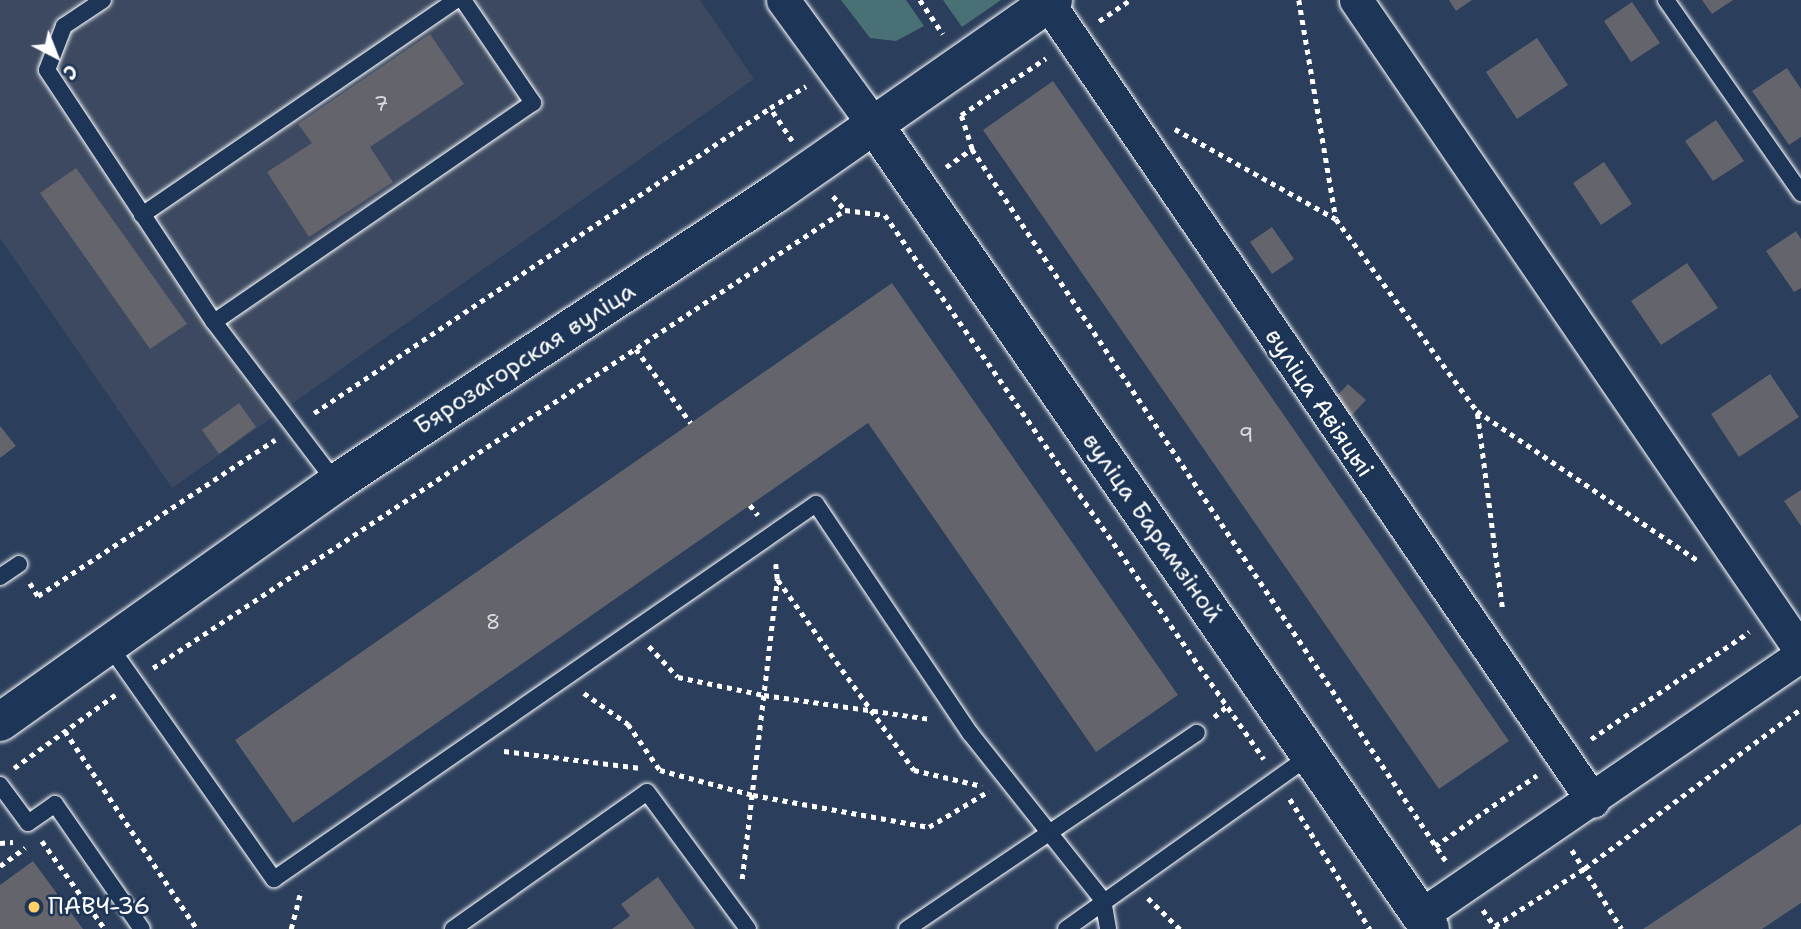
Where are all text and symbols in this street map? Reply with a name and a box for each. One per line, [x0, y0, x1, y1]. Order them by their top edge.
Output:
north arrow [21, 21, 91, 91]
text: С [58, 59, 83, 85]
house number: 7 [374, 91, 388, 117]
street label: Бярозагорская вуліца [409, 277, 641, 441]
street label: вуліца Авіяцыі [1259, 323, 1379, 483]
house number: 9 [1239, 422, 1253, 448]
street label: вуліца Барамзіной [1076, 428, 1228, 628]
house number: 8 [486, 609, 500, 635]
place label: ПАВЧ-36 [48, 893, 150, 921]
marker: ПАВЧ-36 [26, 899, 42, 915]

